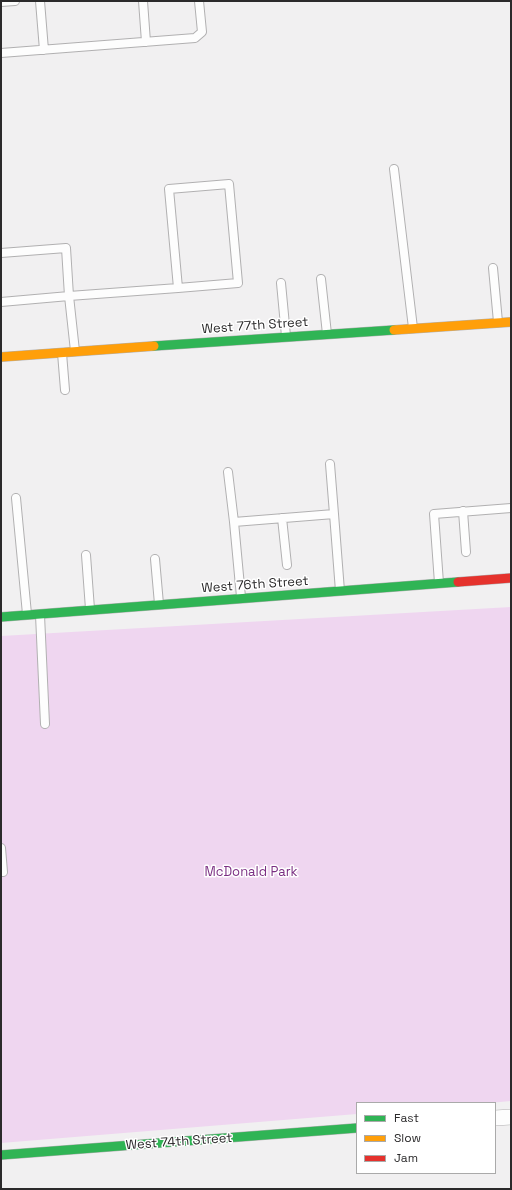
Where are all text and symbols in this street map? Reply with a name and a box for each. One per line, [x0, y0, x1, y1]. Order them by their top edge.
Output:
street label: West 77th Street [201, 315, 309, 337]
street label: West 76th Street [201, 573, 309, 597]
park label: McDonald Park [204, 864, 298, 880]
legend [356, 1102, 496, 1174]
text: Fast [394, 1110, 419, 1126]
street label: West 74th Street [125, 1130, 233, 1154]
text: Slow [394, 1130, 421, 1146]
text: Jam [394, 1150, 418, 1166]

